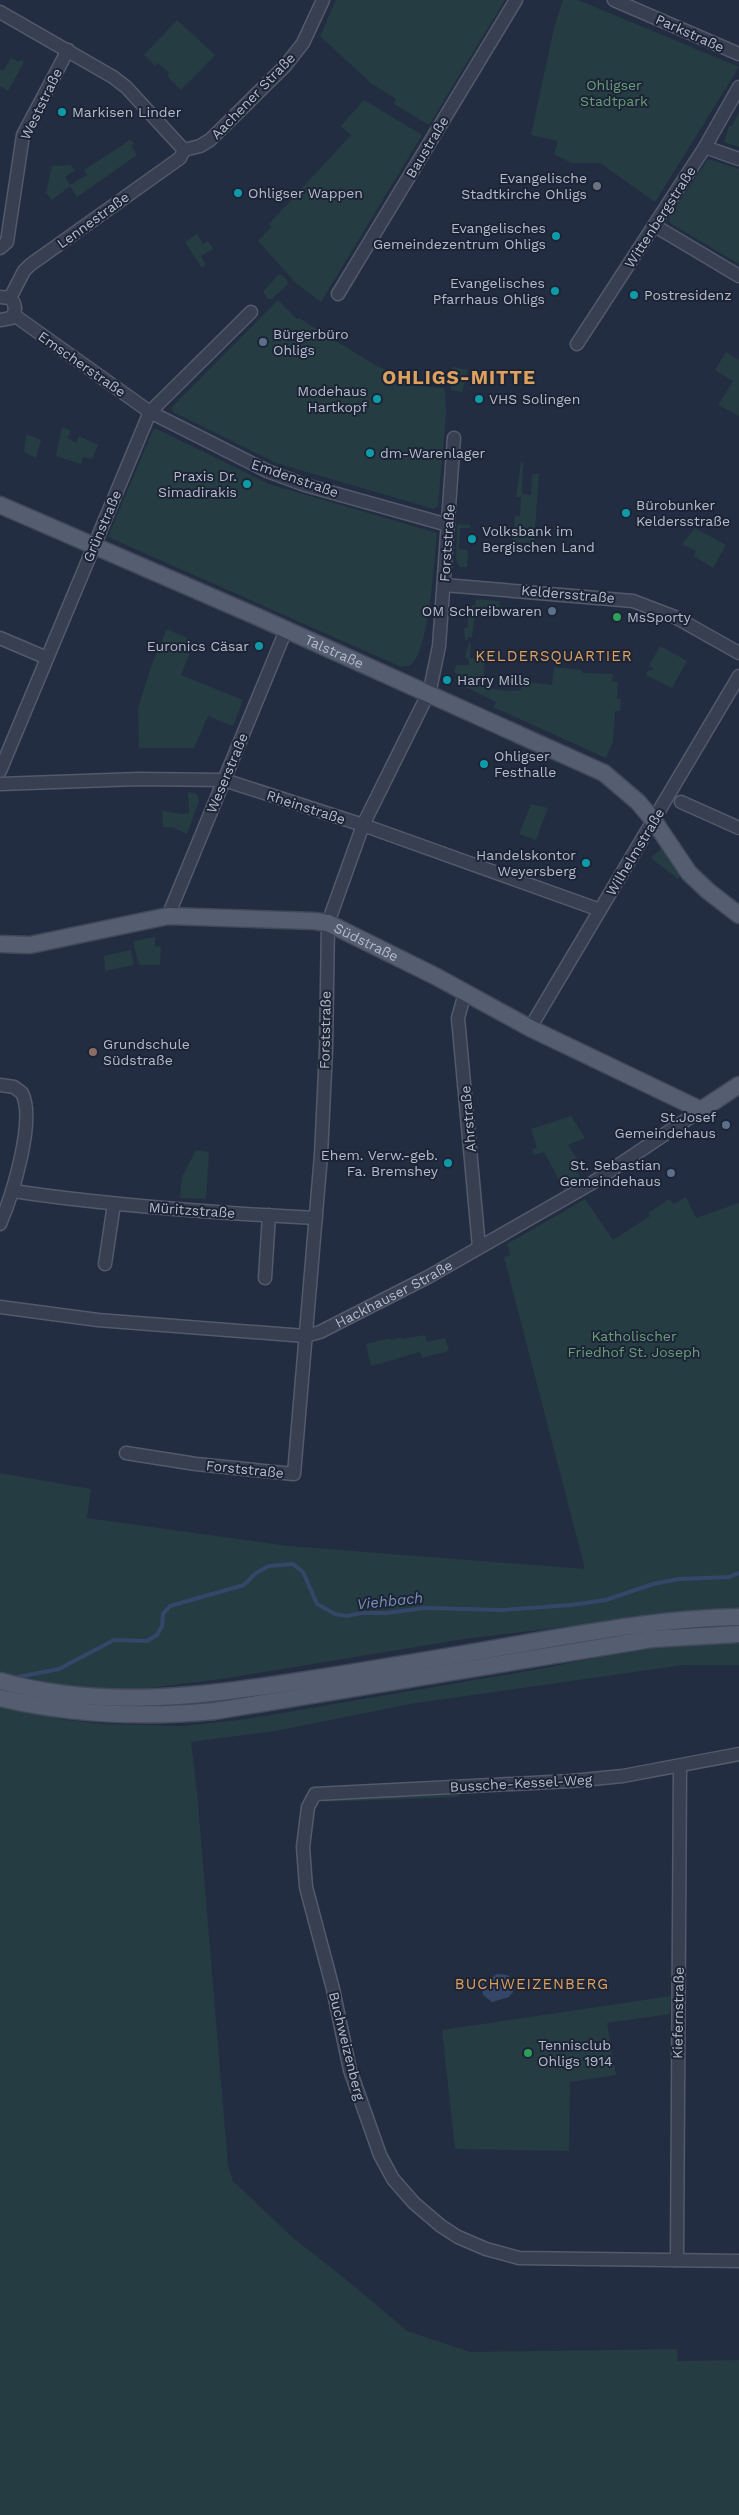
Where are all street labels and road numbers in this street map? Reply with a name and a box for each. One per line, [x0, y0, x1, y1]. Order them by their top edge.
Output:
street label: Parkstraße [653, 11, 727, 55]
street label: Aachener Straße [208, 50, 298, 142]
street label: Weststraße [17, 66, 65, 142]
street label: Baustraße [402, 113, 452, 181]
street label: Wittenbergstraße [621, 163, 699, 271]
street label: Lennestraße [54, 189, 132, 251]
street label: Emscherstraße [35, 328, 129, 400]
street label: Emdenstraße [249, 456, 341, 500]
street label: Grünstraße [80, 488, 124, 564]
street label: Forststraße [436, 503, 458, 583]
street label: Keldersstraße [520, 582, 616, 606]
street label: Talstraße [302, 631, 366, 672]
street label: Weserstraße [203, 731, 251, 815]
street label: Rheinstraße [265, 787, 347, 827]
street label: Wilhelmstraße [603, 805, 667, 899]
street label: Südstraße [331, 919, 401, 965]
street label: Forststraße [316, 991, 334, 1069]
street label: Ahrstraße [457, 1085, 479, 1153]
street label: Müritzstraße [148, 1199, 236, 1221]
street label: Hackhauser Straße [332, 1257, 455, 1331]
street label: Forststraße [205, 1457, 285, 1481]
street label: Bussche-Kessel-Weg [449, 1771, 593, 1795]
street label: Kiefernstraße [669, 1967, 687, 2059]
street label: Buchweizenberg [326, 1990, 368, 2102]

